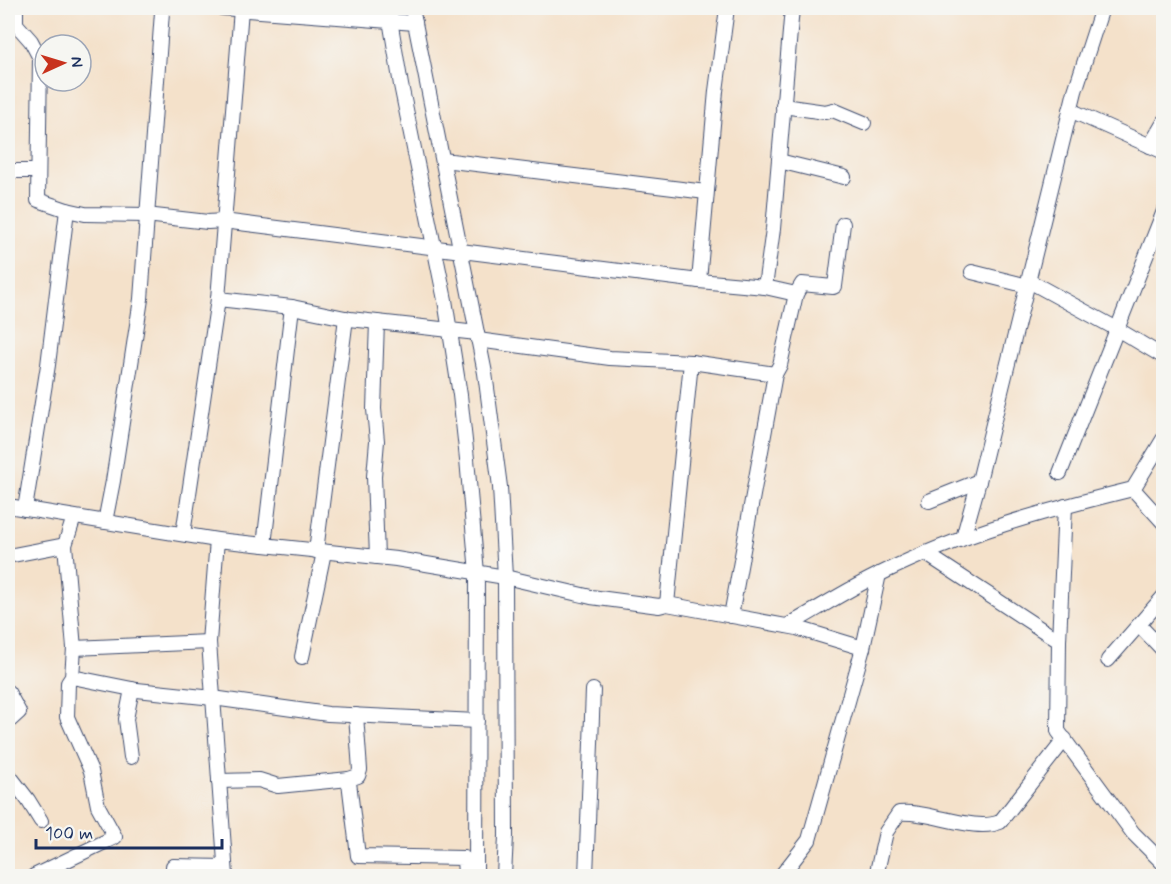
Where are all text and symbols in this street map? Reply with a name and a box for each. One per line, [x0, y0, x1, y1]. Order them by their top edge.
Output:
north arrow [33, 33, 93, 93]
text: N [66, 56, 87, 68]
scale bar [36, 812, 222, 850]
text: 100 m [45, 822, 93, 846]

